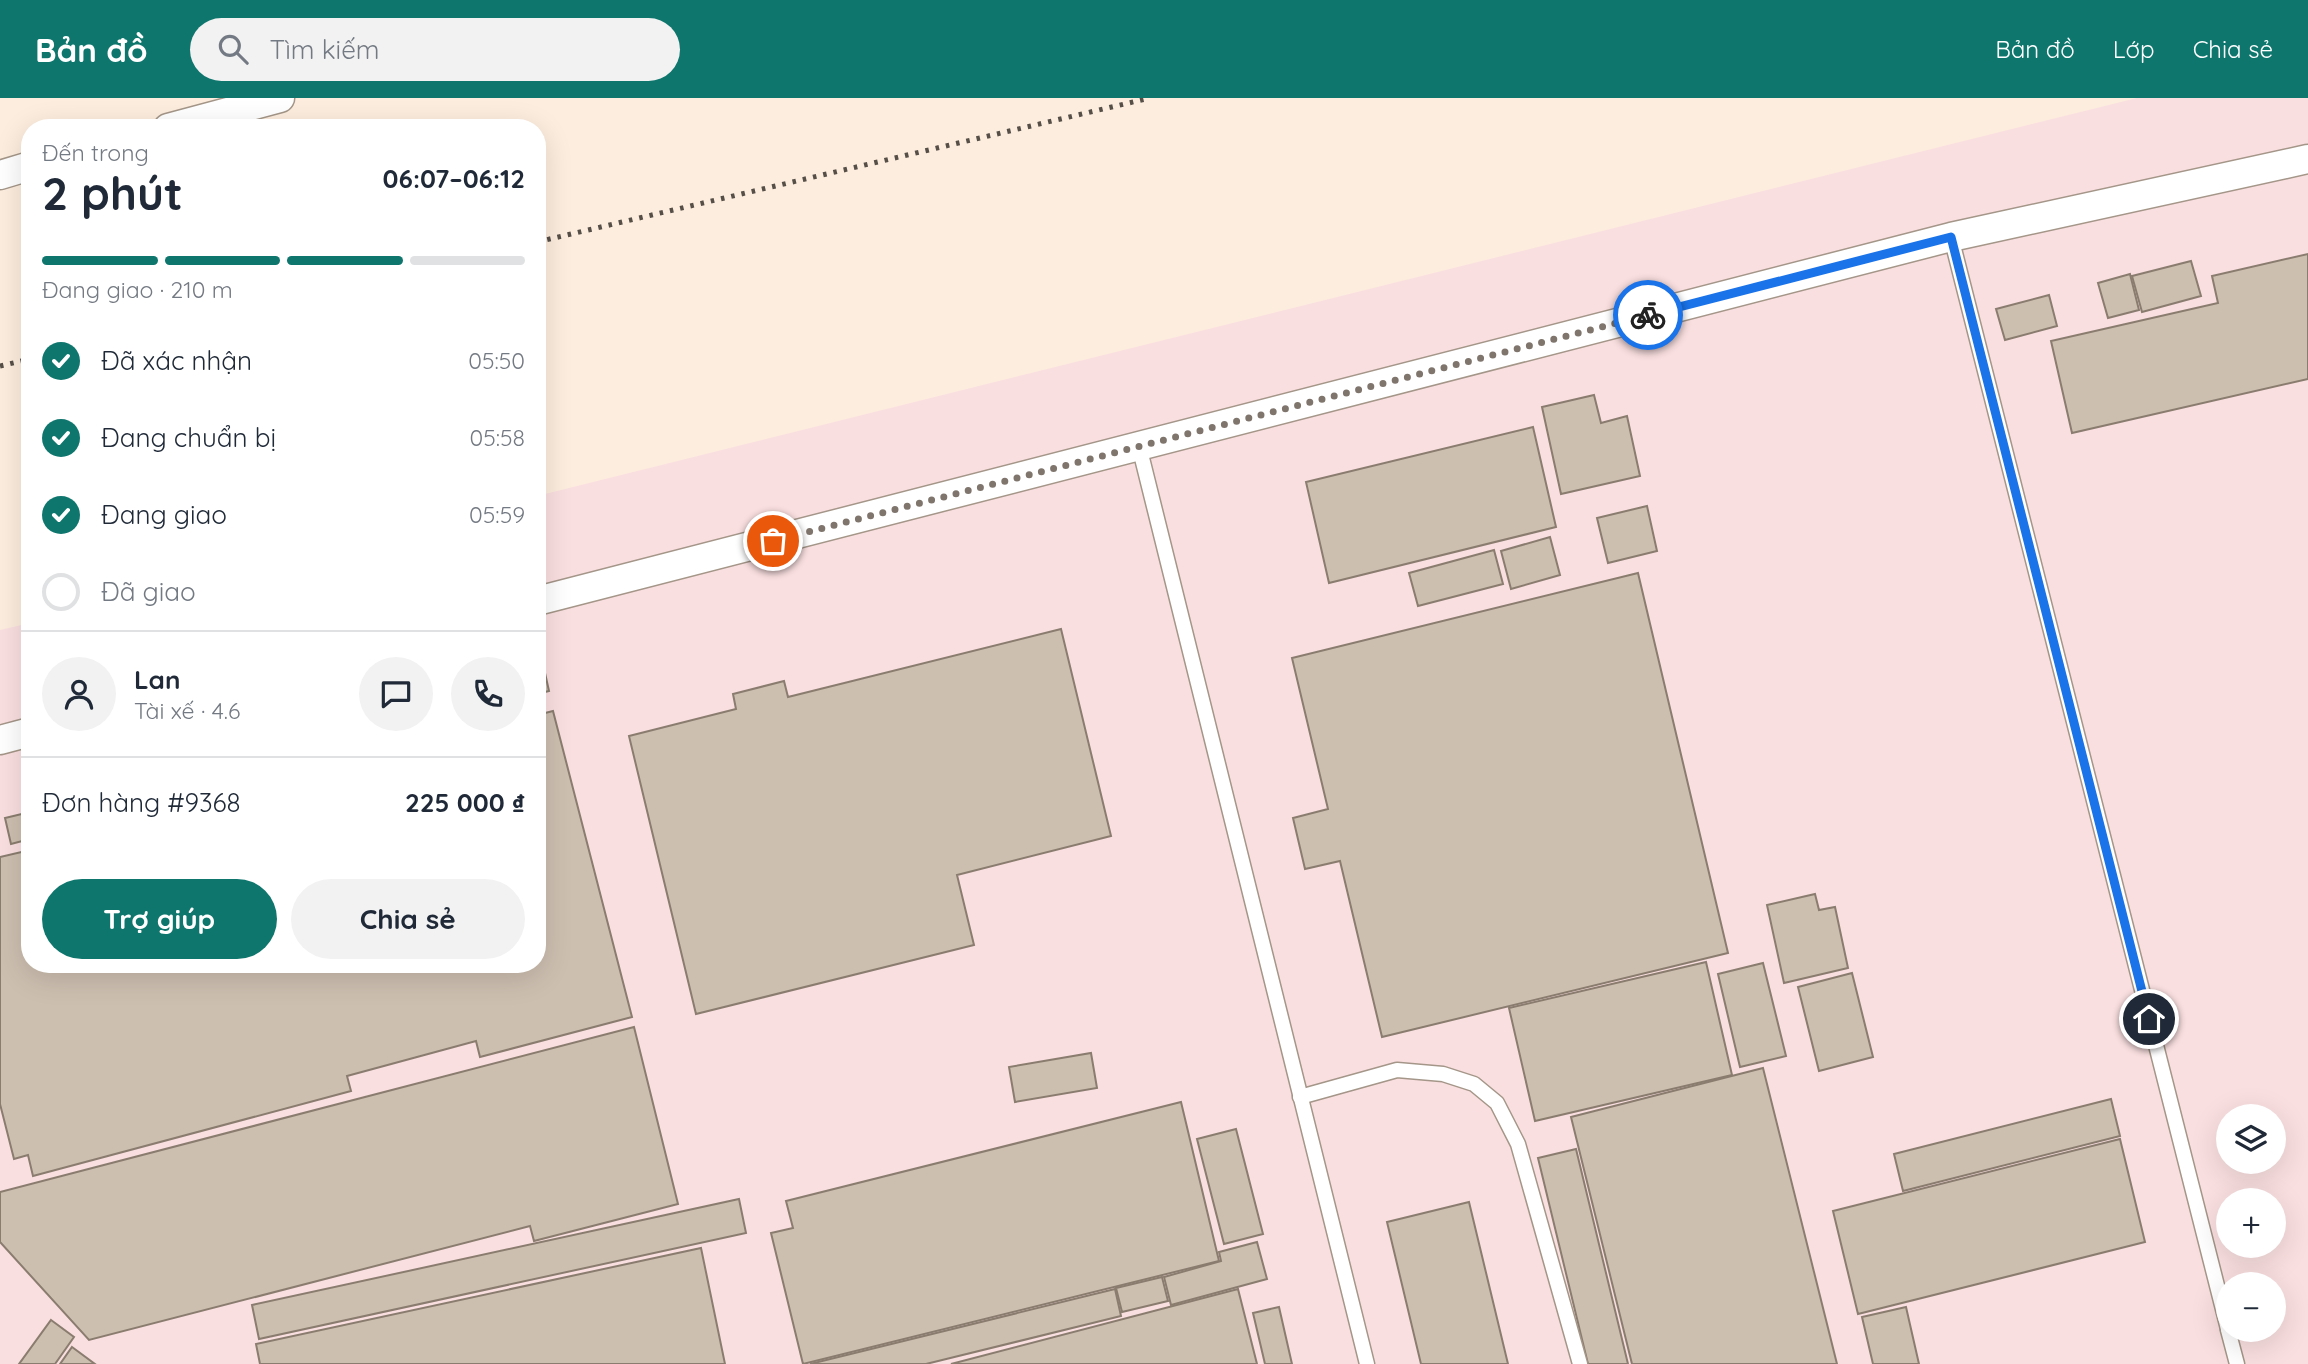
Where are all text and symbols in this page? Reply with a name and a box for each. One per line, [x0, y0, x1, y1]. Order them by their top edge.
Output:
search box [190, 18, 680, 81]
text: Bản đồ [35, 29, 148, 70]
icon: search [214, 30, 252, 68]
text: Tìm kiếm [270, 33, 380, 66]
text: Bản đồ [1995, 34, 2075, 64]
text: Lớp [2113, 34, 2155, 64]
text: Chia sẻ [2193, 34, 2273, 64]
text: Đến trong [42, 138, 149, 167]
text: 06:07–06:12 [383, 162, 525, 195]
text: 2 phút [42, 164, 183, 222]
text: Đang giao · 210 m [42, 275, 233, 304]
courier [1613, 280, 1683, 350]
icon: bike [1629, 296, 1667, 334]
icon: check [42, 342, 80, 380]
text: Đã xác nhận [101, 344, 252, 377]
text: 05:50 [468, 346, 525, 375]
icon: check [42, 419, 80, 457]
text: Đang chuẩn bị [101, 421, 276, 454]
text: 05:58 [470, 423, 525, 452]
icon: check [42, 496, 80, 534]
text: Đang giao [101, 498, 227, 531]
text: 05:59 [469, 500, 525, 529]
pin [743, 511, 803, 571]
icon: bag [754, 522, 792, 560]
text: Đã giao [101, 575, 196, 608]
button: person [42, 657, 116, 731]
button: chat [359, 657, 433, 731]
button: phone [451, 657, 525, 731]
text: Lan [134, 663, 180, 696]
text: Tài xế · 4.6 [134, 696, 240, 725]
text: Đơn hàng #9368 [42, 786, 241, 819]
text: 225 000 ₫ [405, 786, 525, 819]
button: Trợ giúp [42, 879, 277, 959]
button: Chia sẻ [291, 879, 525, 959]
pin [2119, 989, 2179, 1049]
icon: home [2130, 1000, 2168, 1038]
map controls [2216, 1104, 2286, 1342]
button: layers [2216, 1104, 2286, 1174]
button: + [2216, 1188, 2286, 1258]
button: − [2216, 1272, 2286, 1342]

